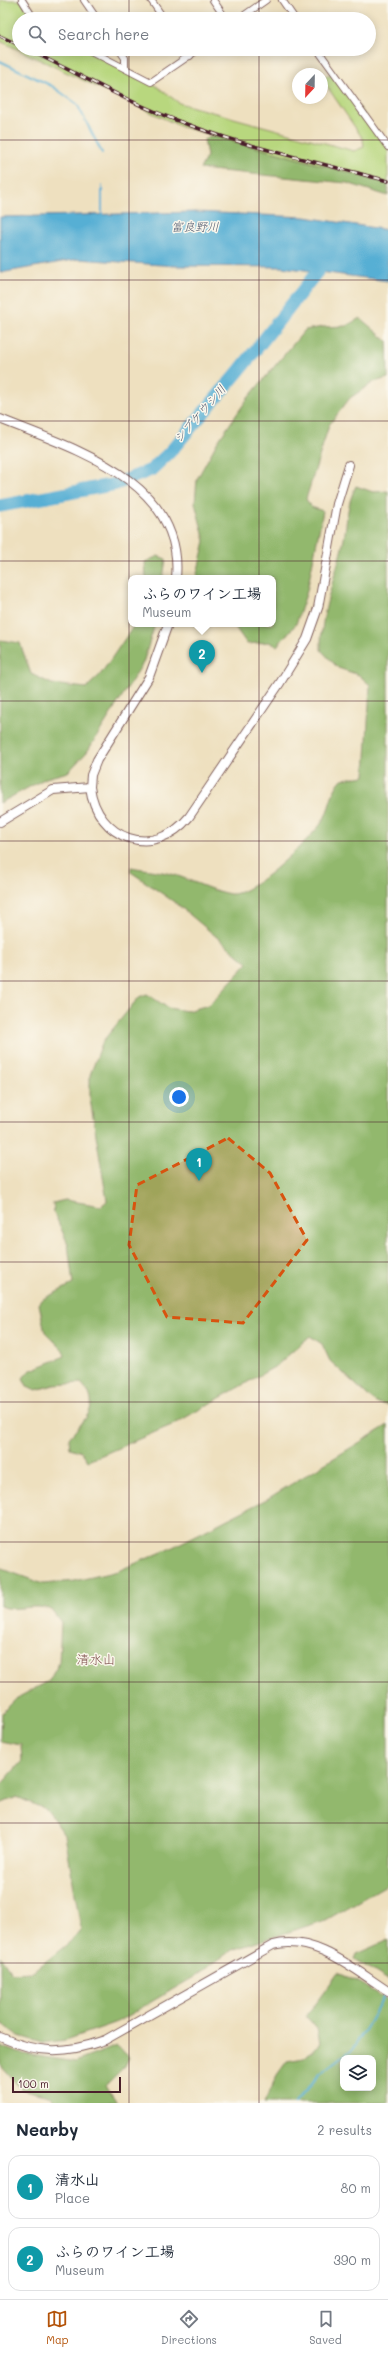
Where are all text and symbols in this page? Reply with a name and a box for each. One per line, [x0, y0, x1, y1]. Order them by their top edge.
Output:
search box [12, 12, 376, 56]
icon: search [26, 23, 48, 45]
text: Search here [58, 24, 149, 44]
north arrow [292, 68, 328, 104]
water label: 富良野川 [171, 218, 219, 234]
water label: シブケウシ川 [170, 381, 229, 446]
popup [128, 575, 276, 627]
text: ふらのワイン工場 [142, 583, 262, 603]
text: Museum [142, 603, 191, 620]
pin: 2 [189, 640, 215, 673]
your location [169, 1087, 189, 1107]
pin: 1 [186, 1148, 212, 1181]
district label: 清水山 [76, 1650, 116, 1667]
map controls [340, 2055, 376, 2091]
button: layers [340, 2055, 376, 2091]
scale bar [12, 2075, 121, 2094]
text: 100 m [18, 2076, 49, 2091]
text: Nearby [16, 2118, 78, 2140]
text: 2 results [317, 2121, 372, 2138]
text: 清水山 [55, 2169, 100, 2189]
text: 1 [27, 2179, 33, 2196]
text: 80 m [341, 2179, 371, 2196]
text: Place [55, 2189, 90, 2206]
text: ふらのワイン工場 [55, 2241, 175, 2261]
text: 2 [26, 2251, 34, 2268]
text: 390 m [333, 2251, 371, 2268]
text: Museum [55, 2261, 104, 2278]
tab: Map [46, 2308, 69, 2347]
tab: Directions [161, 2308, 217, 2347]
tab: Saved [309, 2308, 342, 2347]

